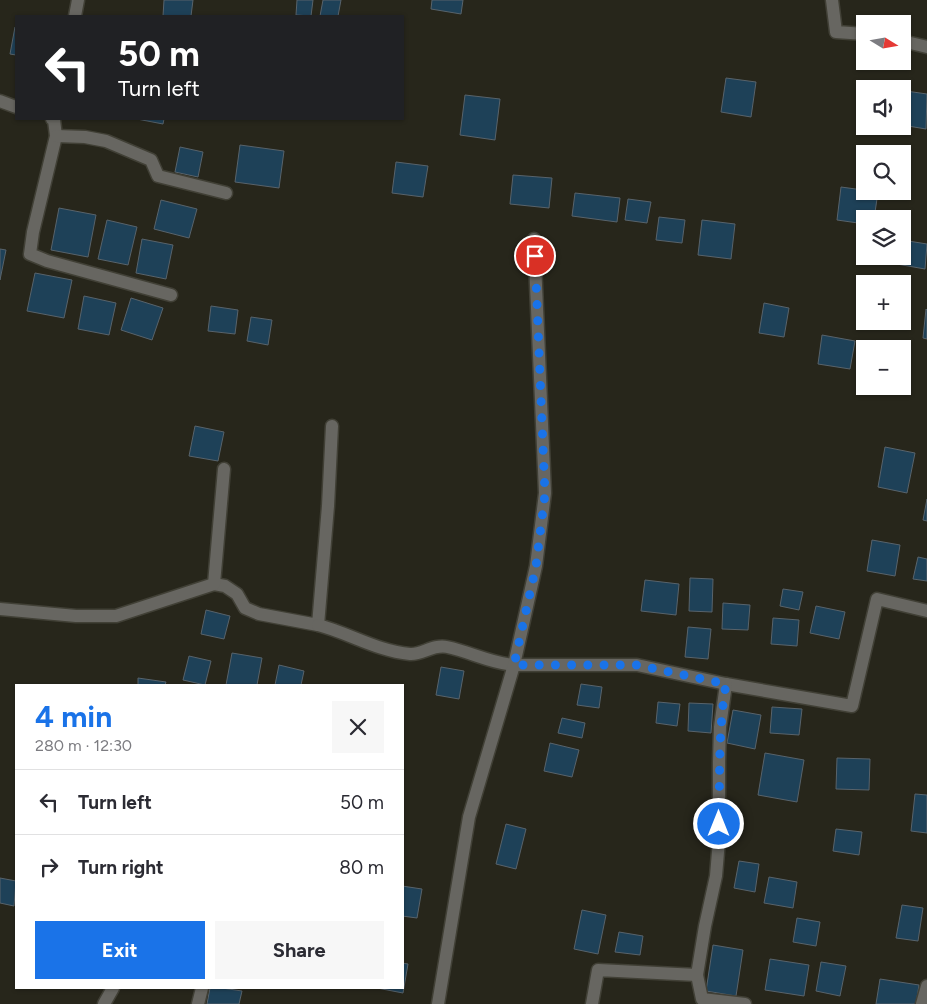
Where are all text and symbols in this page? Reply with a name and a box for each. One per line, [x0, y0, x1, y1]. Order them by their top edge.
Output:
north arrow [856, 15, 911, 70]
map controls [856, 15, 911, 395]
text: 50 m [118, 33, 200, 75]
icon: left [35, 35, 100, 100]
text: Turn left [118, 75, 200, 102]
button: sound [856, 80, 911, 135]
button: search [856, 145, 911, 200]
button: layers [856, 210, 911, 265]
pin [514, 235, 556, 277]
icon: arrive [521, 242, 549, 270]
button: + [856, 275, 911, 330]
button: − [856, 340, 911, 395]
text: 4 min [35, 698, 112, 735]
button: close [332, 701, 384, 753]
text: 280 m · 12:30 [35, 736, 132, 755]
icon: left [35, 788, 63, 816]
text: Turn left [78, 791, 152, 814]
text: 50 m [340, 791, 384, 814]
position arrow [692, 797, 744, 849]
icon: right [35, 853, 63, 881]
text: Turn right [78, 856, 164, 879]
text: 80 m [339, 856, 384, 879]
button: Exit [35, 921, 205, 979]
button: Share [215, 921, 384, 979]

